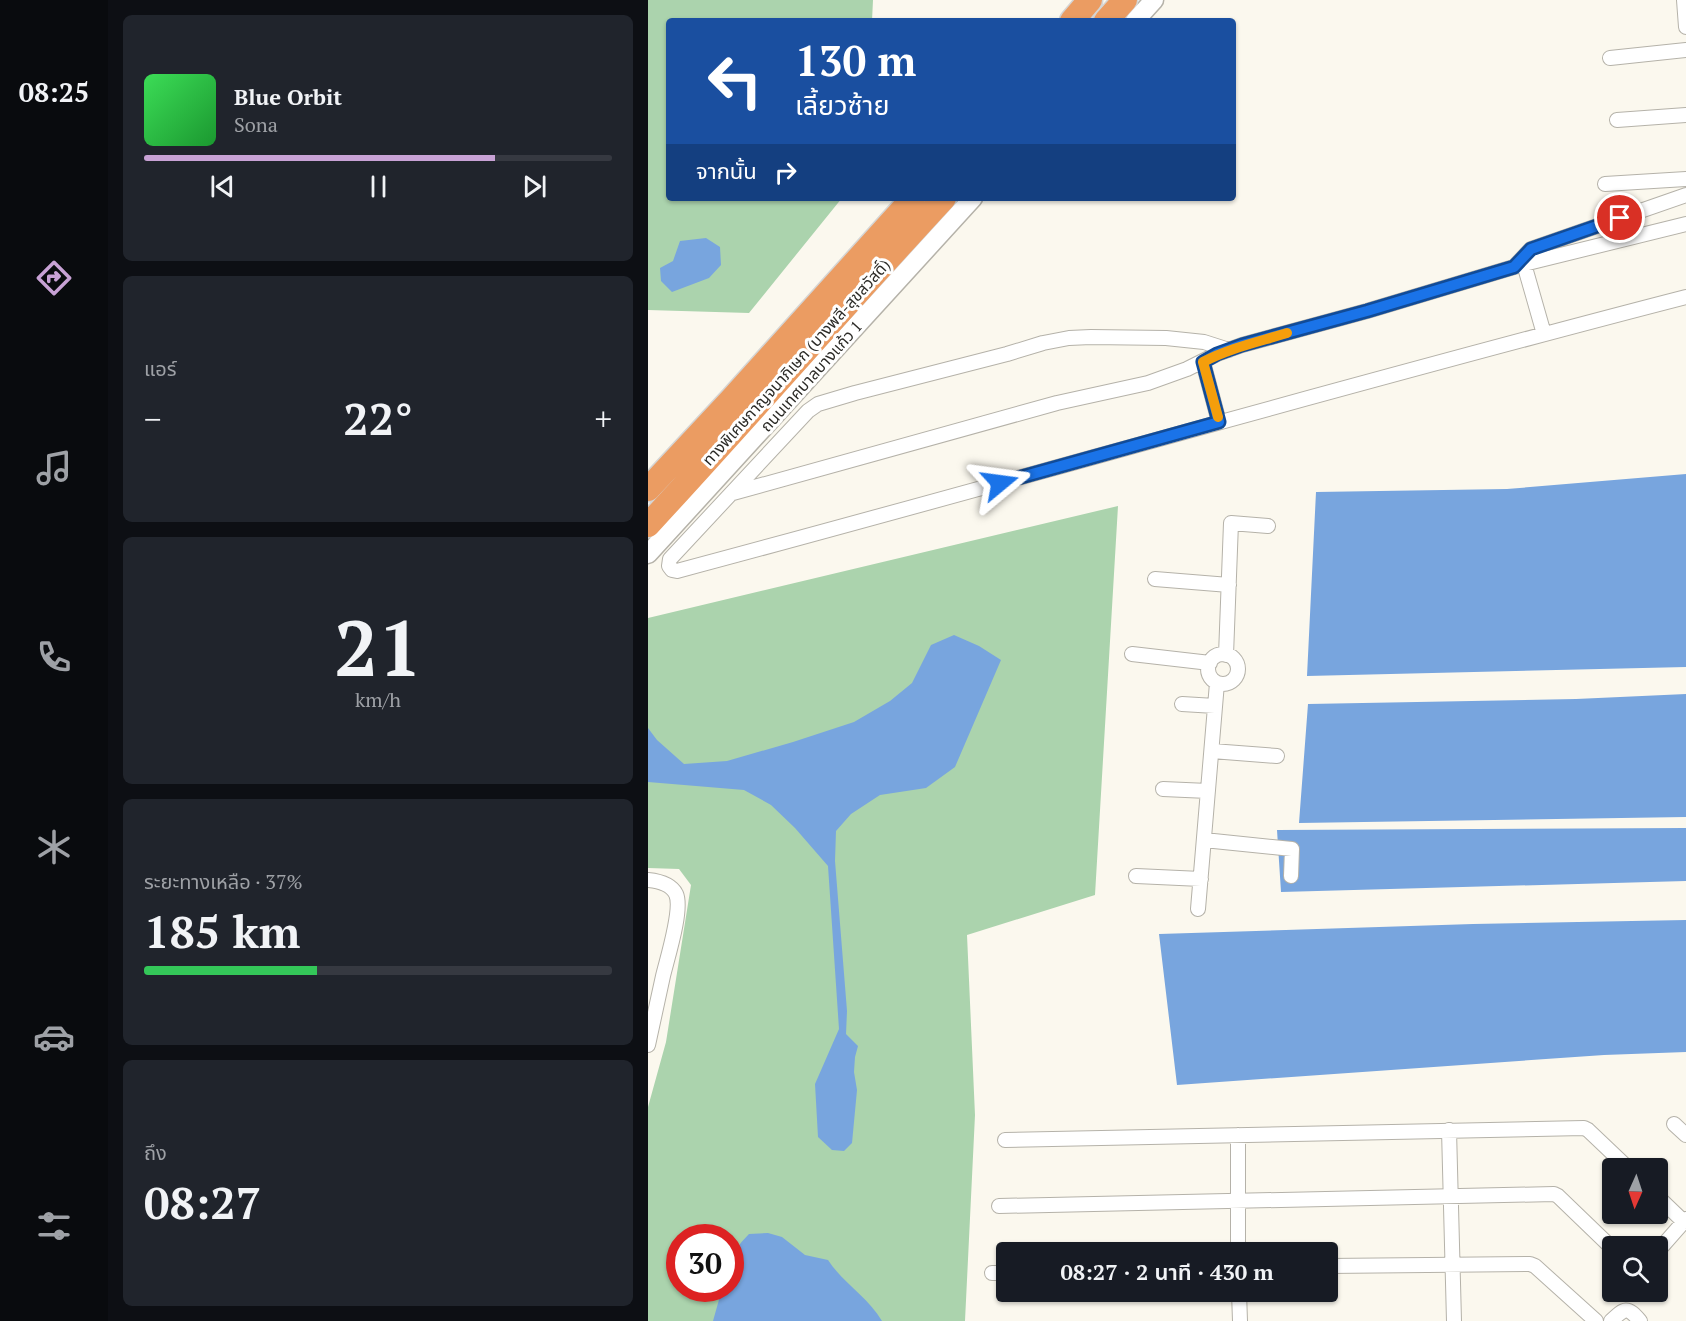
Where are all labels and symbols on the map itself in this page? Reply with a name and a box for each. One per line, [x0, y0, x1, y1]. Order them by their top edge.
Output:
pin [1594, 192, 1645, 243]
street label: ทางพิเศษกาญจนาภิเษก (บางพลี-สุขสวัสดิ์) [697, 254, 895, 470]
street label: ถนนเทศบาลบางแก้ว 1 [755, 316, 867, 436]
position arrow [968, 451, 1032, 515]
north arrow [1602, 1158, 1668, 1224]
speed limit sign: 30 [666, 1224, 744, 1302]

